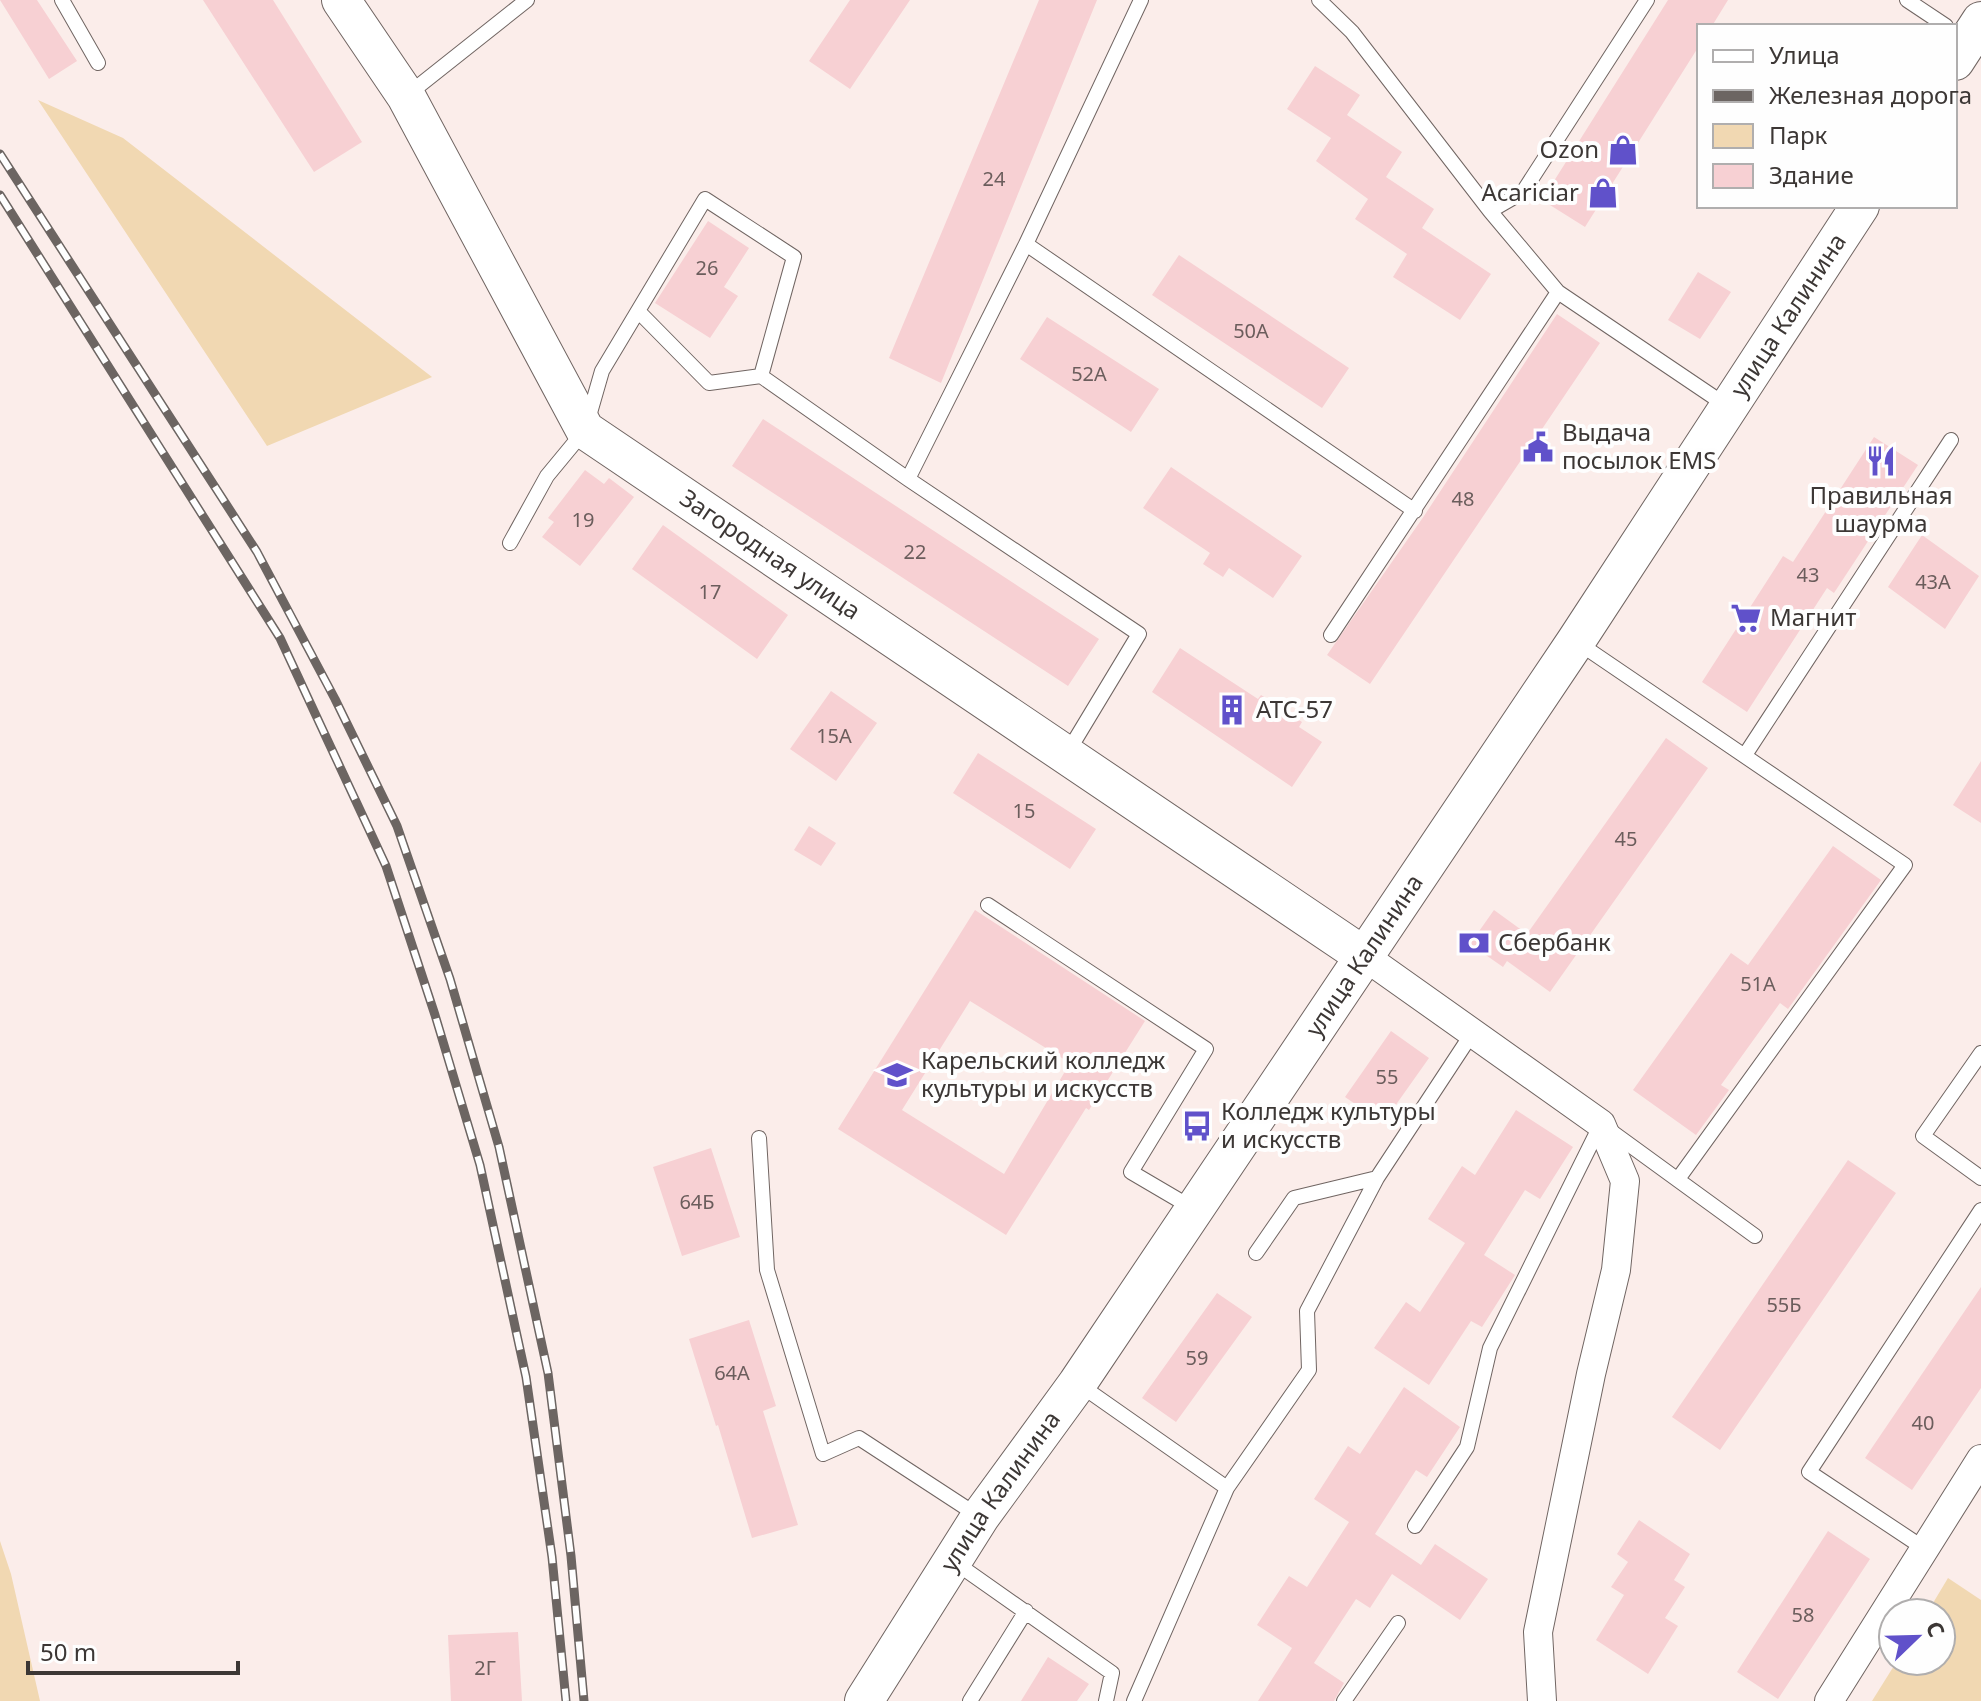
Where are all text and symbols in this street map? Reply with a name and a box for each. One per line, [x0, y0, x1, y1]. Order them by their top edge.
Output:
legend [1697, 24, 1957, 208]
text: Улица [1769, 38, 1840, 71]
text: Железная дорога [1769, 78, 1972, 111]
text: Парк [1769, 118, 1828, 151]
place label: Ozon [1540, 132, 1599, 165]
shop icon: Ozon [1606, 133, 1640, 167]
text: Здание [1769, 158, 1854, 191]
house number: 24 [983, 165, 1006, 192]
place label: Acariciar [1481, 175, 1579, 208]
shop icon: Acariciar [1586, 176, 1620, 210]
street label: улица Калинина [1722, 226, 1853, 403]
house number: 26 [696, 254, 718, 281]
house number: 50А [1233, 317, 1269, 344]
house number: 52А [1071, 360, 1107, 387]
place label: Выдача посылок EMS [1562, 415, 1716, 476]
public building icon: Выдача посылок EMS [1521, 430, 1555, 464]
restaurant icon: Правильная шаурма [1864, 444, 1898, 478]
place label: Правильная шаурма [1809, 478, 1953, 539]
street label: Загородная улица [674, 481, 868, 626]
house number: 48 [1452, 485, 1474, 512]
house number: 19 [572, 506, 594, 533]
house number: 22 [904, 538, 926, 565]
house number: 43 [1797, 561, 1819, 588]
house number: 43А [1915, 568, 1951, 595]
house number: 17 [699, 578, 721, 605]
place label: Магнит [1770, 600, 1856, 633]
supermarket icon: Магнит [1729, 601, 1763, 635]
place label: АТС-57 [1256, 692, 1333, 725]
building icon: АТС-57 [1215, 693, 1249, 727]
house number: 15А [816, 722, 852, 749]
house number: 15 [1013, 797, 1035, 824]
house number: 45 [1615, 825, 1637, 852]
street label: улица Калинина [1297, 867, 1430, 1043]
place label: Сбербанк [1498, 925, 1611, 958]
bank icon: Сбербанк [1457, 926, 1491, 960]
house number: 51А [1740, 970, 1776, 997]
place label: Карельский колледж культуры и искусств [921, 1043, 1166, 1104]
school or university icon: Карельский колледж культуры и искусств [880, 1058, 914, 1092]
house number: 55 [1376, 1063, 1398, 1090]
place label: Колледж культуры и искусств [1221, 1094, 1436, 1155]
bus stop icon: Колледж культуры и искусств [1180, 1109, 1214, 1143]
house number: 64Б [679, 1188, 715, 1215]
house number: 55Б [1766, 1291, 1802, 1318]
house number: 59 [1186, 1344, 1208, 1371]
house number: 64А [714, 1359, 750, 1386]
street label: улица Калинина [932, 1404, 1067, 1578]
house number: 40 [1912, 1409, 1934, 1436]
north arrow [1877, 1597, 1957, 1677]
house number: 58 [1792, 1601, 1814, 1628]
text: С [1920, 1616, 1953, 1641]
scale bar [28, 1625, 238, 1675]
text: 50 m [40, 1635, 96, 1668]
house number: 2Г [474, 1654, 496, 1681]

